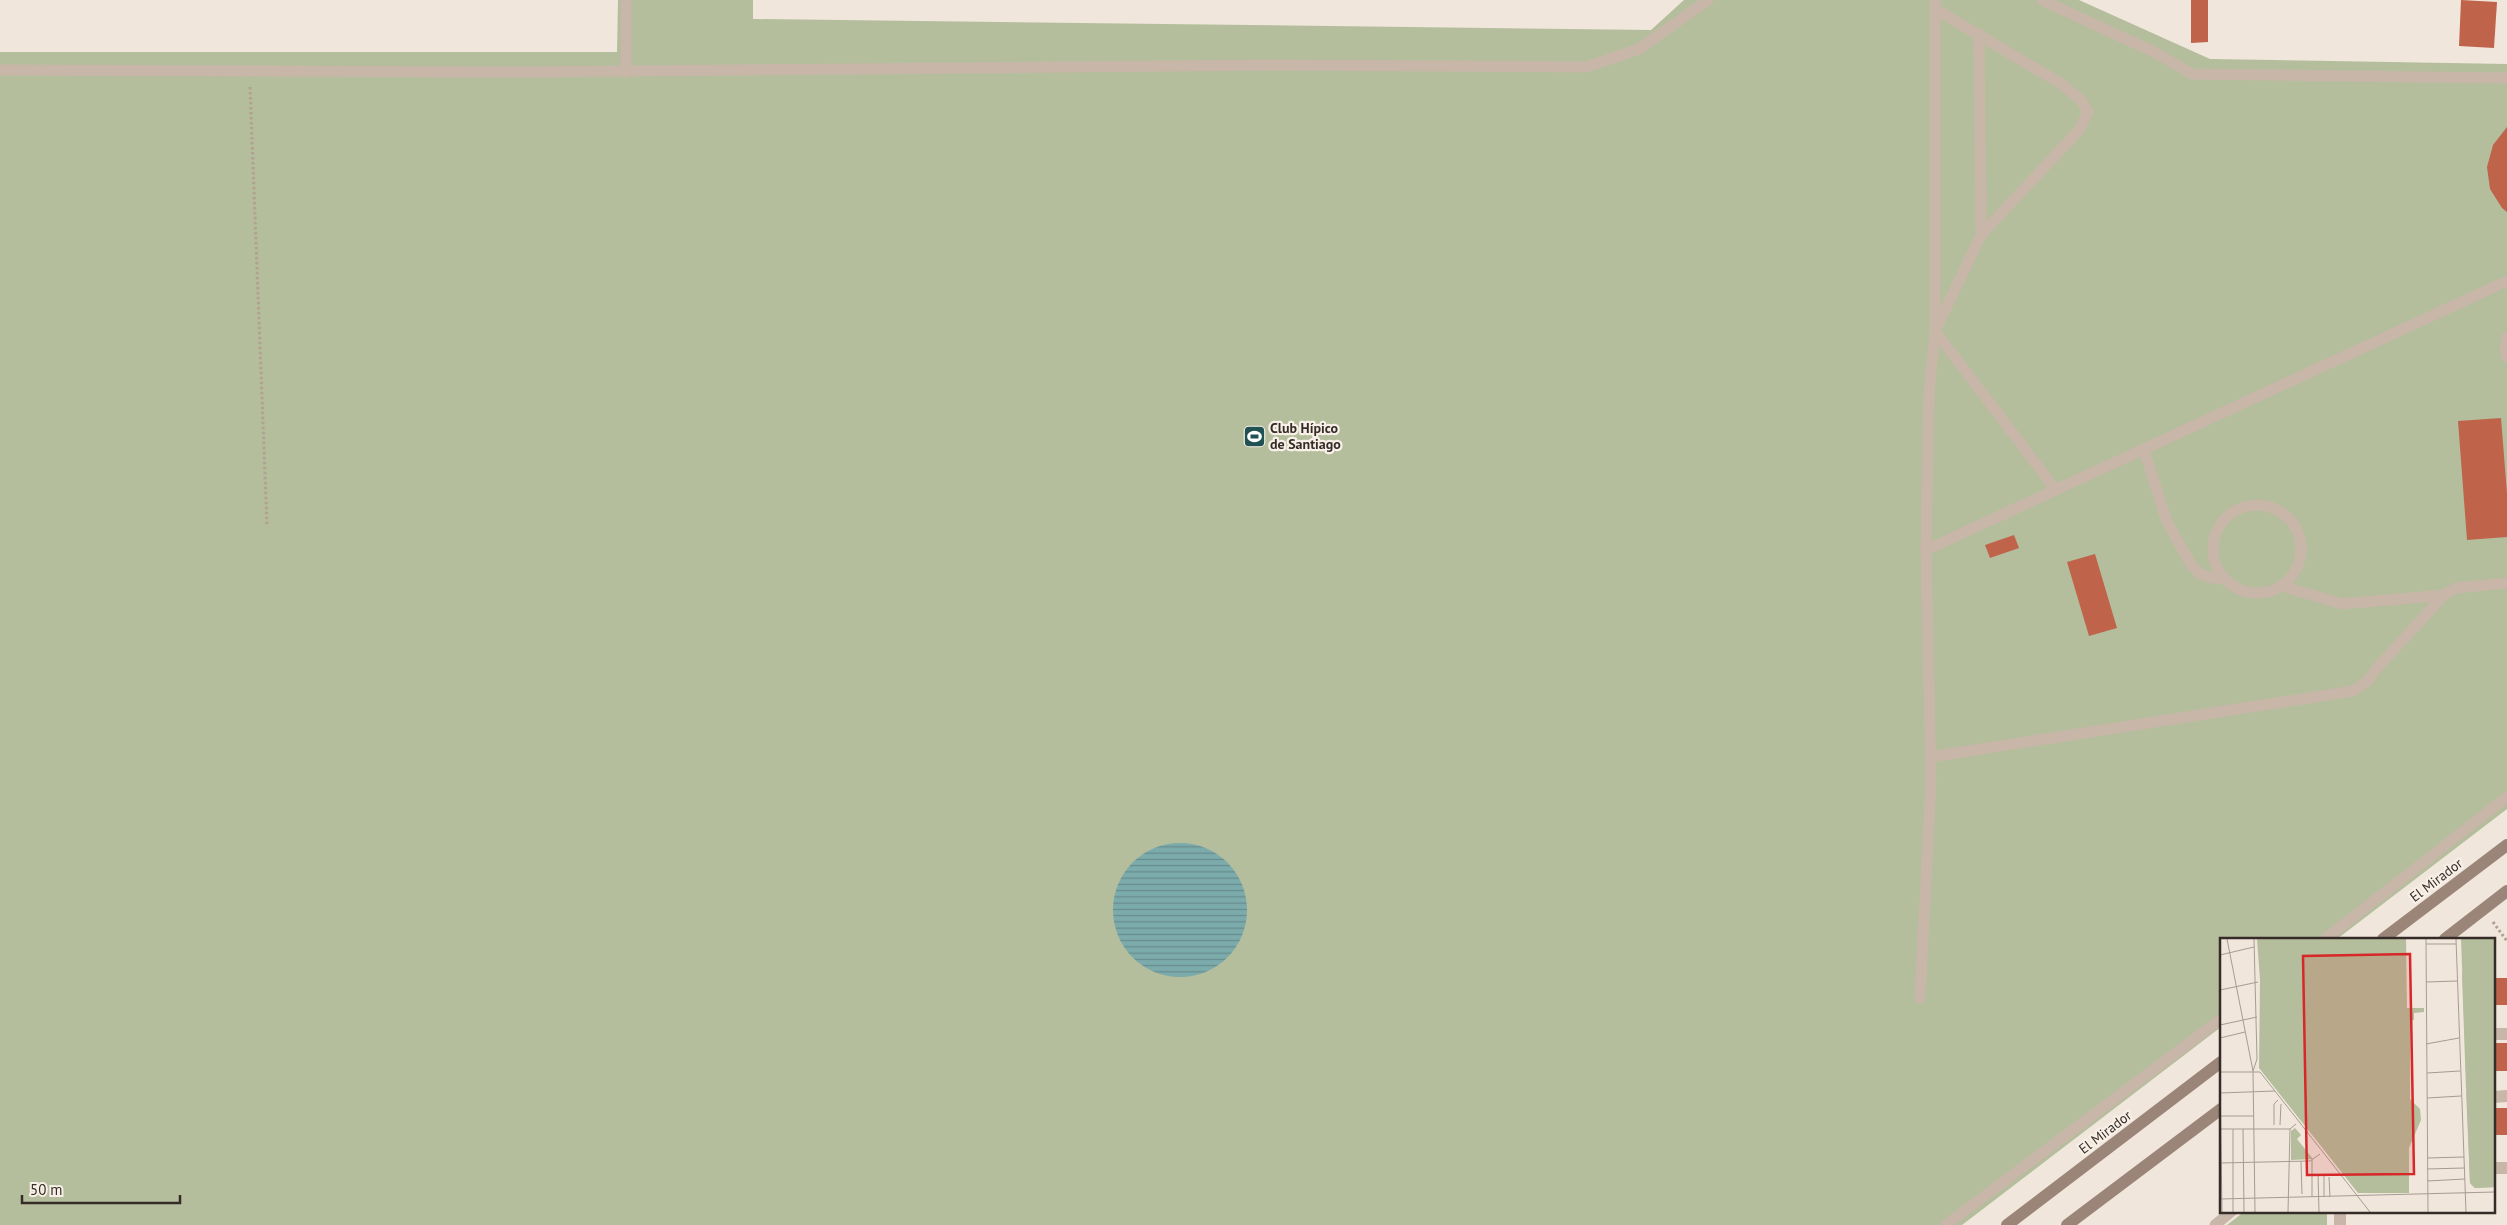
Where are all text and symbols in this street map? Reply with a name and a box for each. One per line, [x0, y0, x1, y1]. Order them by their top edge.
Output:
place label: Club Hípico de Santiago [1270, 419, 1341, 453]
sports icon: Club Hípico de Santiago [1242, 424, 1266, 448]
street label: El Mirador [2406, 854, 2466, 906]
inset map [2220, 938, 2494, 1212]
street label: El Mirador [2075, 1106, 2135, 1158]
scale bar [22, 1172, 180, 1204]
text: 50 m [30, 1180, 63, 1199]

